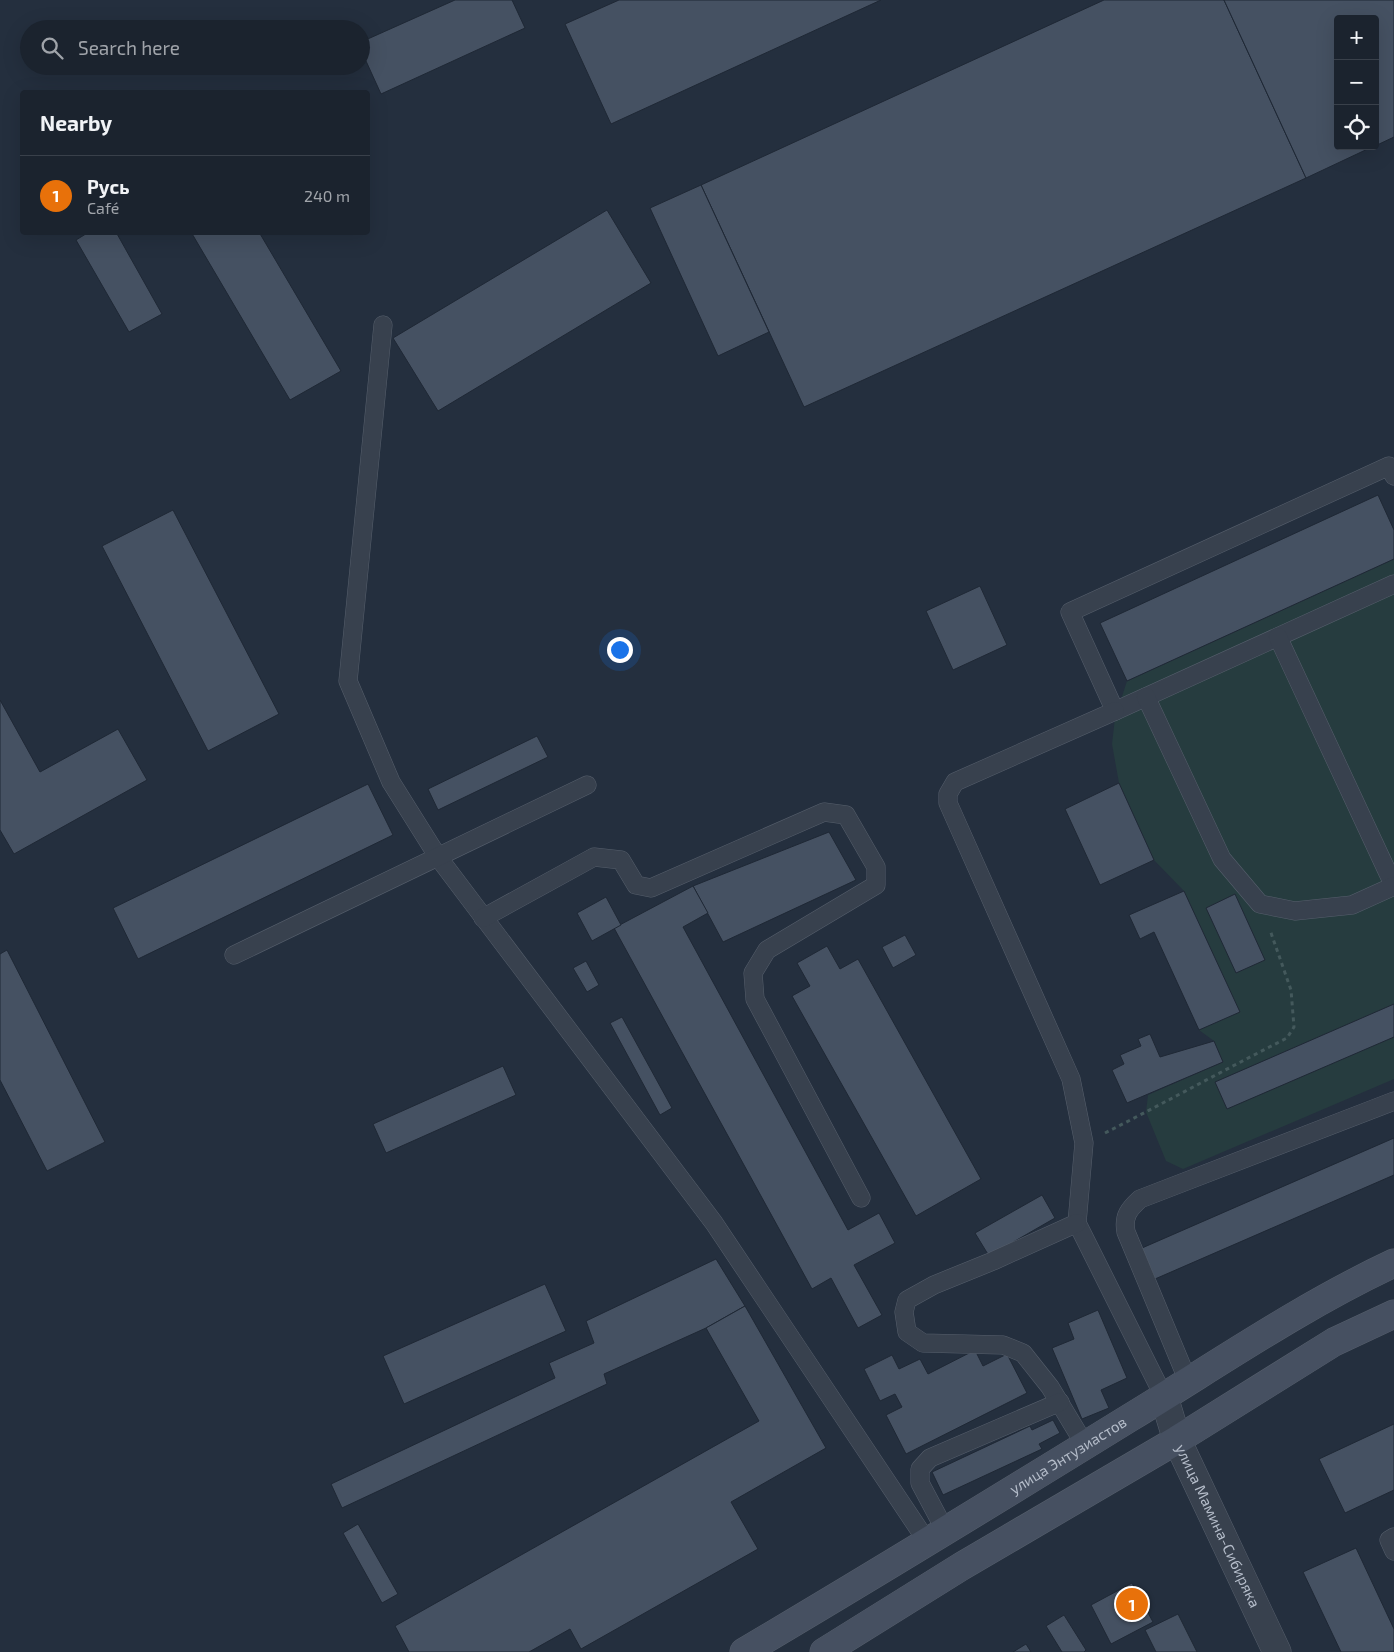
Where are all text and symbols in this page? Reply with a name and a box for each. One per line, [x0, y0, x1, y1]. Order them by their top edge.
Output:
map controls [1334, 15, 1379, 150]
button: + [1334, 15, 1379, 60]
search box [20, 20, 370, 75]
icon: search [38, 34, 66, 62]
text: Search here [78, 36, 180, 59]
button: − [1334, 60, 1379, 105]
button: locate [1334, 105, 1379, 150]
text: Nearby [40, 110, 112, 135]
text: Русь [87, 175, 129, 198]
text: 1 [53, 186, 59, 205]
text: 240 m [304, 186, 350, 205]
text: Café [87, 198, 119, 217]
your location [607, 637, 633, 663]
street label: улица Энтузиастов [1006, 1412, 1130, 1498]
street label: улица Мамина-Сибиряка [1171, 1441, 1265, 1610]
pin: 1 [1116, 1585, 1148, 1623]

